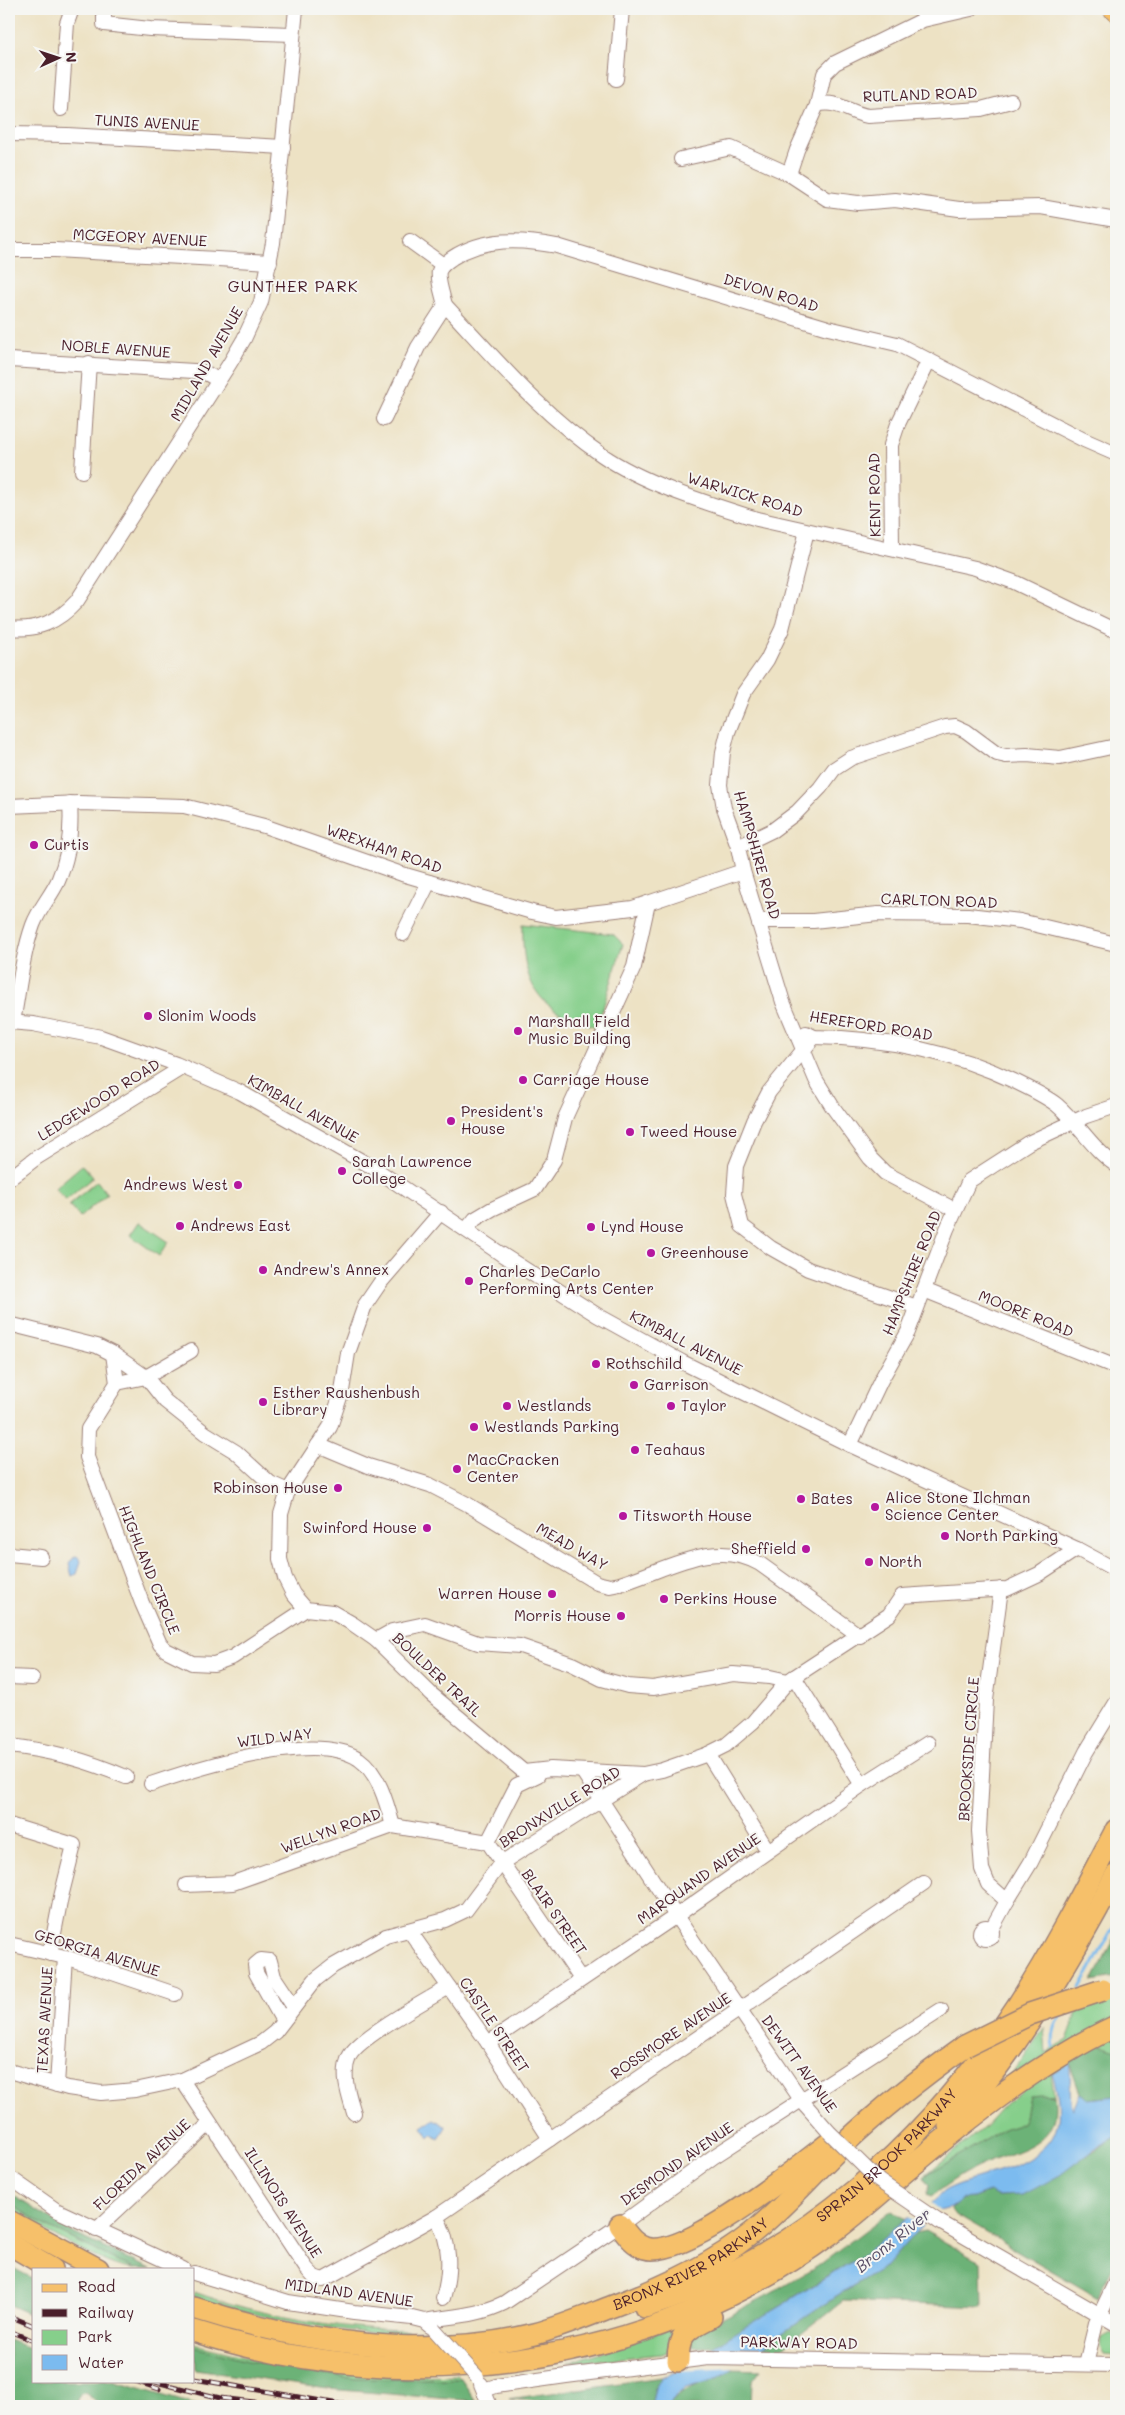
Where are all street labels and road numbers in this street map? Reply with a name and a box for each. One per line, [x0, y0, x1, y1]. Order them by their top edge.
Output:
street label: RUTLAND ROAD [862, 82, 978, 106]
street label: TUNIS AVENUE [94, 109, 201, 135]
street label: MCGEORY AVENUE [72, 223, 208, 251]
street label: DEVON ROAD [721, 268, 821, 316]
street label: MIDLAND AVENUE [165, 302, 247, 425]
street label: NOBLE AVENUE [61, 334, 172, 362]
street label: KENT ROAD [863, 453, 885, 537]
street label: WARWICK ROAD [685, 467, 805, 521]
street label: HAMPSHIRE ROAD [730, 788, 786, 921]
street label: WREXHAM ROAD [324, 819, 445, 877]
street label: CARLTON ROAD [880, 888, 998, 912]
street label: HEREFORD ROAD [808, 1005, 934, 1045]
street label: LEDGEWOOD ROAD [34, 1053, 163, 1145]
street label: KIMBALL AVENUE [244, 1069, 363, 1147]
street label: HAMPSHIRE ROAD [877, 1207, 945, 1338]
street label: MOORE ROAD [976, 1285, 1077, 1341]
street label: KIMBALL AVENUE [627, 1305, 747, 1379]
street label: HIGHLAND CIRCLE [115, 1502, 185, 1638]
street label: MEAD WAY [533, 1518, 612, 1575]
street label: BOULDER TRAIL [389, 1628, 487, 1721]
street label: BROOKSIDE CIRCLE [953, 1676, 983, 1822]
street label: WILD WAY [236, 1722, 314, 1752]
street label: BRONXVILLE ROAD [495, 1761, 624, 1852]
street label: WELLYN ROAD [278, 1803, 384, 1857]
street label: MARQUAND AVENUE [633, 1828, 764, 1928]
street label: BLAIR STREET [518, 1865, 592, 1958]
street label: GEORGIA AVENUE [32, 1923, 163, 1981]
street label: TEXAS AVENUE [31, 1966, 57, 2074]
street label: CASTLE STREET [455, 1973, 534, 2076]
street label: ROSSMORE AVENUE [606, 1987, 735, 2083]
street label: DEWITT AVENUE [758, 2011, 842, 2117]
street label: SPRAIN BROOK PARKWAY [812, 2084, 961, 2226]
street label: FLORIDA AVENUE [88, 2114, 194, 2215]
street label: DESMOND AVENUE [616, 2117, 737, 2210]
street label: ILLINOIS AVENUE [241, 2143, 327, 2262]
street label: BRONX RIVER PARKWAY [610, 2212, 773, 2314]
street label: MIDLAND AVENUE [284, 2273, 415, 2311]
street label: PARKWAY ROAD [740, 2331, 858, 2353]

